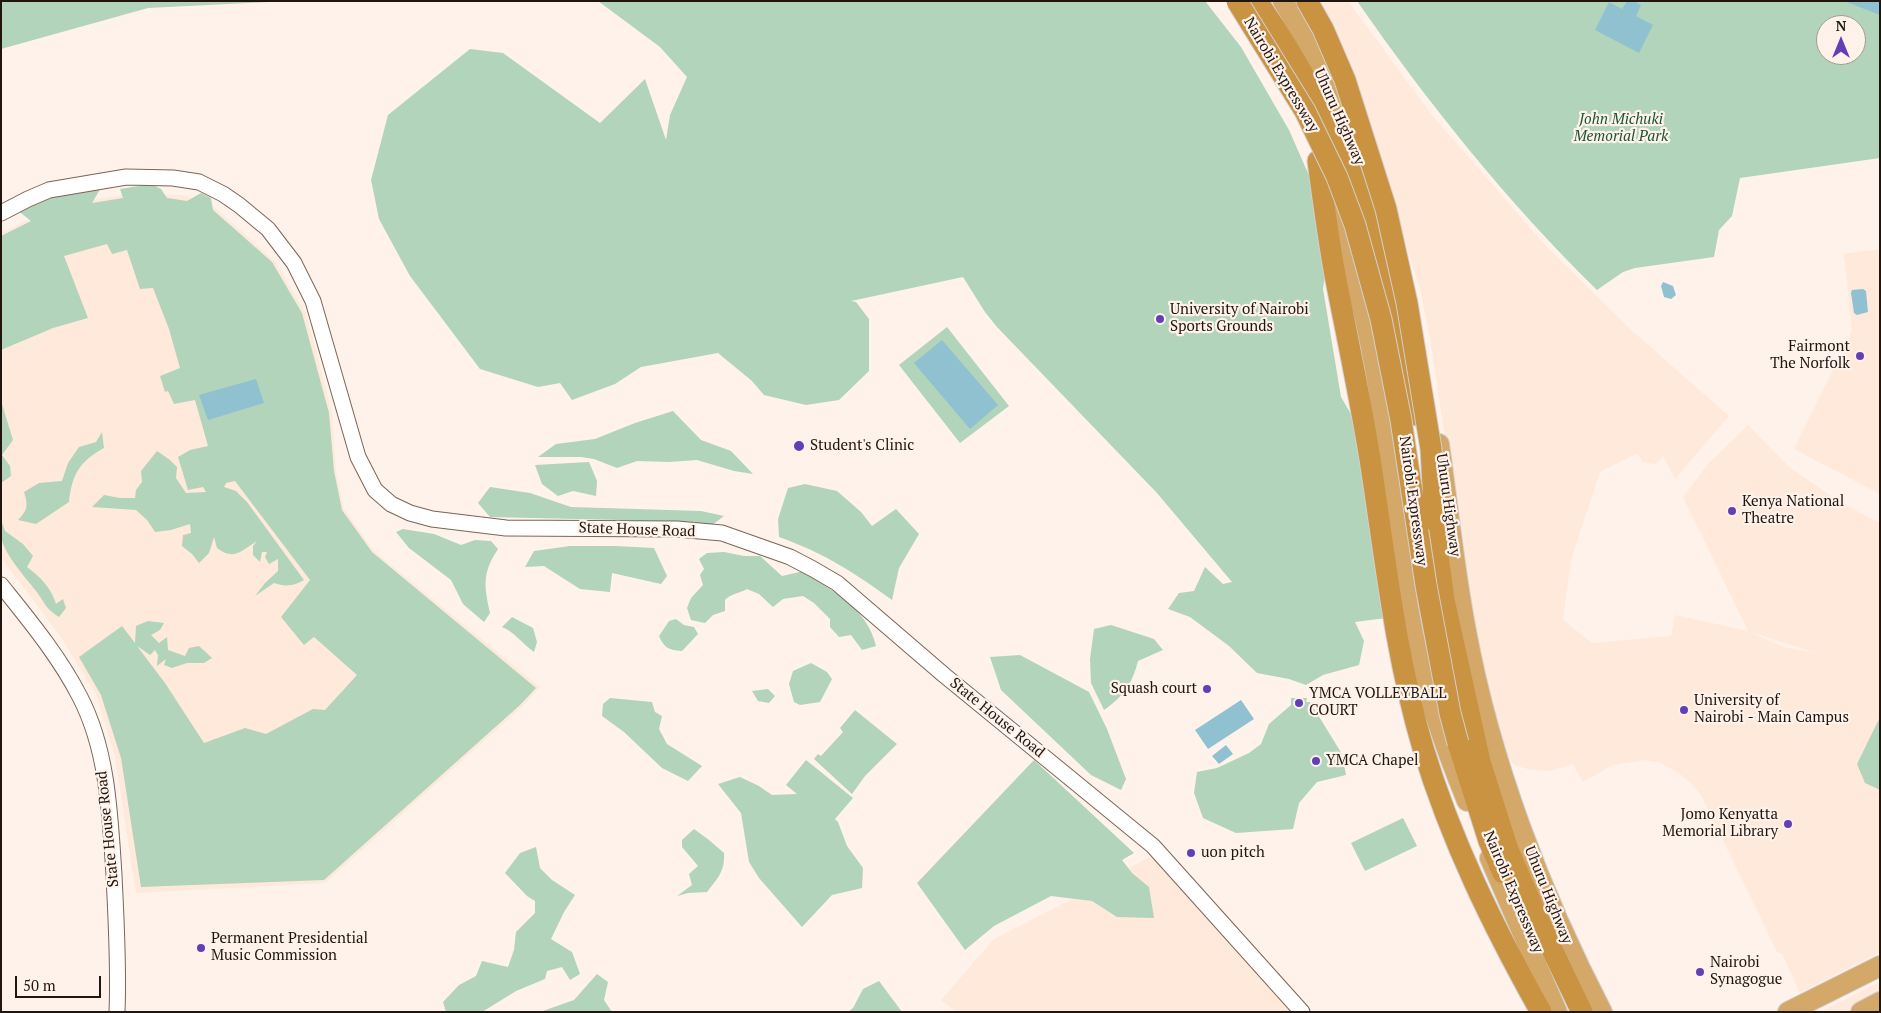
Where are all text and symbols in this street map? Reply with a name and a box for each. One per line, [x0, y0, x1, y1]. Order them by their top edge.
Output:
street label: Nairobi Expressway [1240, 14, 1322, 136]
north arrow [1816, 15, 1866, 65]
text: N [1836, 16, 1846, 35]
street label: Uhuru Highway [1310, 66, 1368, 168]
park label: John Michuki Memorial Park [1574, 111, 1668, 146]
place label: University of Nairobi Sports Grounds [1170, 301, 1309, 336]
marker: University of Nairobi Sports Grounds [1154, 313, 1166, 325]
place label: Fairmont The Norfolk [1770, 338, 1850, 373]
marker: Fairmont The Norfolk [1854, 350, 1866, 362]
street label: Nairobi Expressway [1395, 435, 1431, 567]
place label: Student's Clinic [810, 437, 914, 455]
marker: Student's Clinic [792, 439, 806, 453]
street label: Uhuru Highway [1432, 452, 1464, 558]
place label: Kenya National Theatre [1742, 493, 1844, 528]
marker: Kenya National Theatre [1726, 505, 1738, 517]
street label: State House Road [578, 519, 696, 541]
street label: State House Road [946, 674, 1048, 762]
place label: Squash court [1111, 680, 1197, 698]
marker: Squash court [1201, 683, 1213, 695]
place label: YMCA VOLLEYBALL COURT [1309, 685, 1446, 720]
place label: University of Nairobi - Main Campus [1694, 692, 1849, 727]
marker: YMCA VOLLEYBALL COURT [1293, 697, 1305, 709]
marker: University of Nairobi - Main Campus [1678, 704, 1690, 716]
place label: YMCA Chapel [1326, 752, 1418, 770]
marker: YMCA Chapel [1310, 755, 1322, 767]
street label: State House Road [93, 770, 123, 888]
place label: Jomo Kenyatta Memorial Library [1662, 806, 1778, 841]
marker: Jomo Kenyatta Memorial Library [1782, 818, 1794, 830]
street label: Nairobi Expressway [1479, 828, 1547, 956]
place label: uon pitch [1201, 844, 1265, 862]
street label: Uhuru Highway [1520, 844, 1576, 946]
marker: uon pitch [1185, 847, 1197, 859]
place label: Permanent Presidential Music Commission [211, 930, 368, 965]
marker: Permanent Presidential Music Commission [195, 942, 207, 954]
place label: Nairobi Synagogue [1710, 954, 1782, 989]
scale bar [18, 966, 104, 998]
marker: Nairobi Synagogue [1694, 966, 1706, 978]
text: 50 m [23, 975, 56, 995]

